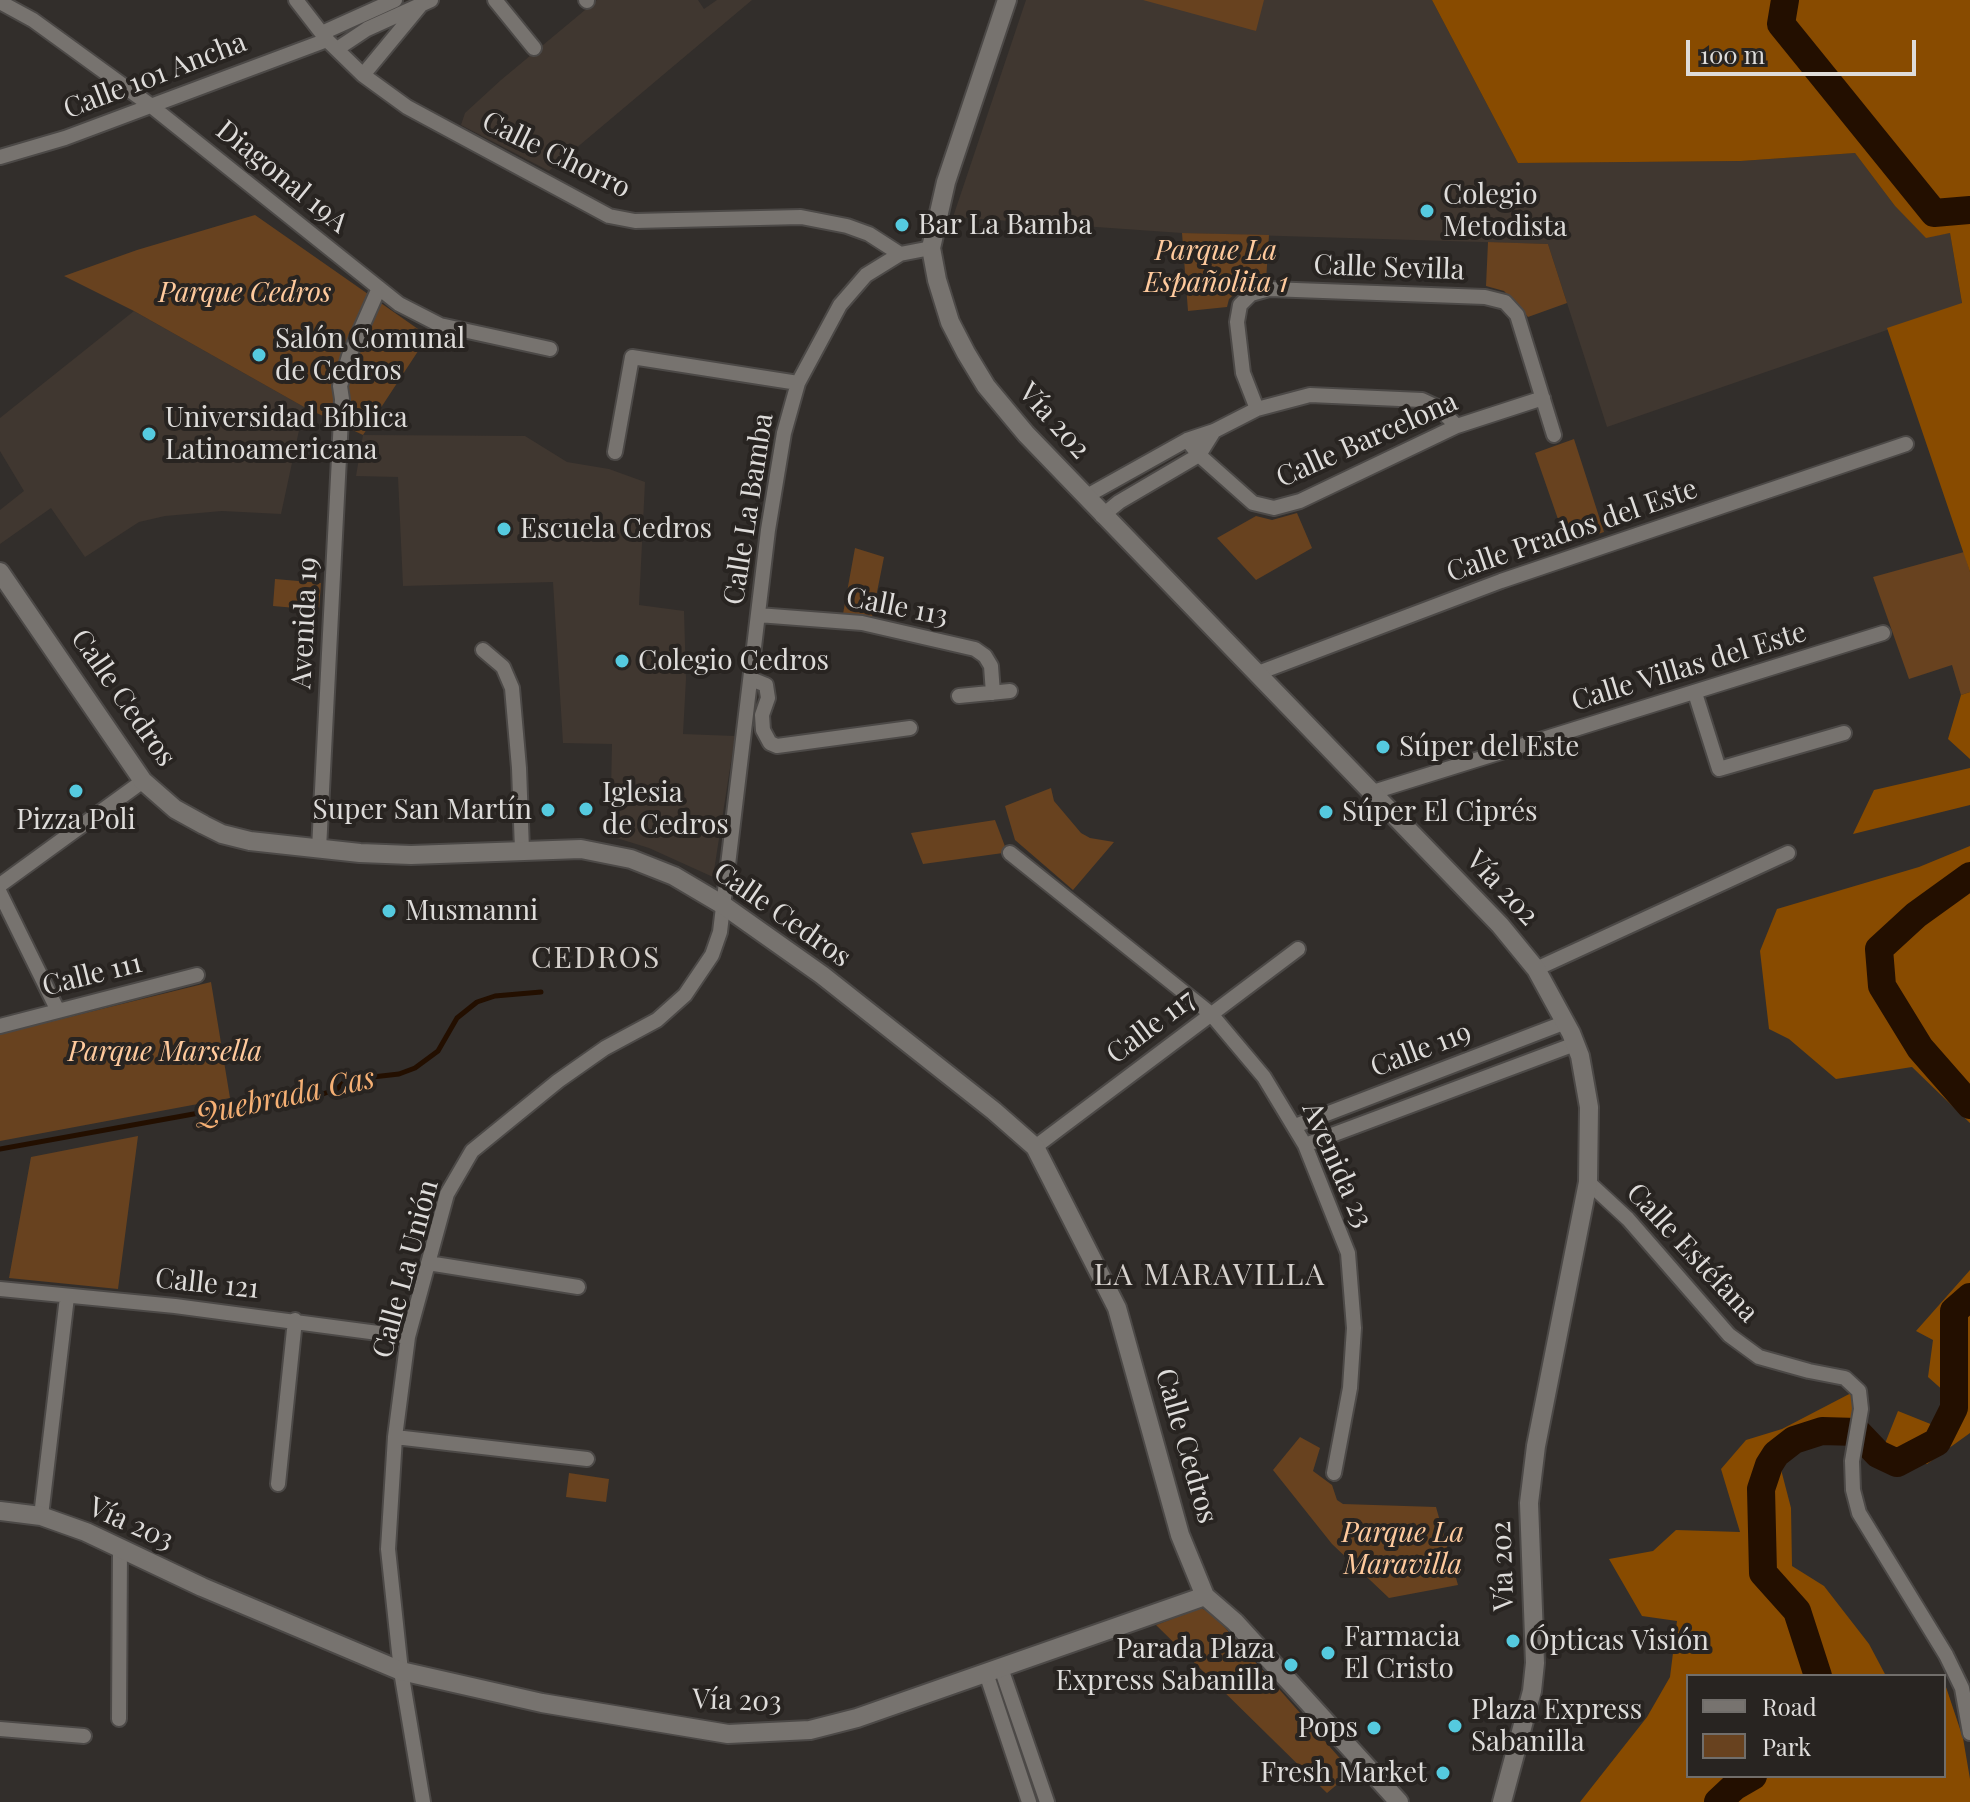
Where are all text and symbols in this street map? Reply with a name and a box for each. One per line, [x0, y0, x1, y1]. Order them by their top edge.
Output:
scale bar [1690, 24, 1920, 74]
street label: Calle 101 Ancha [59, 26, 251, 126]
text: 100 m [1700, 38, 1765, 70]
street label: Calle Chorro [476, 105, 636, 205]
street label: Diagonal 19A [209, 114, 355, 240]
place label: Colegio Metodista [1443, 178, 1567, 244]
marker: Colegio Metodista [1418, 202, 1436, 220]
place label: Bar La Bamba [918, 208, 1092, 242]
marker: Bar La Bamba [893, 216, 911, 234]
park label: Parque La Españolita 1 [1144, 234, 1288, 300]
street label: Calle Sevilla [1313, 249, 1465, 287]
park label: Parque Cedros [158, 276, 332, 310]
place label: Salón Comunal de Cedros [275, 322, 465, 388]
marker: Salón Comunal de Cedros [250, 346, 268, 364]
street label: Vía 202 [1011, 376, 1097, 466]
street label: Calle Barcelona [1271, 385, 1463, 495]
place label: Universidad Bíblica Latinoamericana [165, 401, 408, 467]
street label: Calle La Bamba [717, 411, 781, 607]
marker: Universidad Bíblica Latinoamericana [140, 425, 158, 443]
street label: Calle Prados del Este [1442, 472, 1702, 590]
place label: Escuela Cedros [520, 512, 712, 546]
marker: Escuela Cedros [495, 520, 513, 538]
street label: Avenida 19 [285, 556, 325, 690]
street label: Calle 113 [843, 581, 951, 633]
street label: Calle Villas del Este [1568, 615, 1810, 719]
street label: Calle Cedros [63, 623, 183, 773]
place label: Colegio Cedros [638, 644, 829, 678]
marker: Colegio Cedros [613, 652, 631, 670]
place label: Súper del Este [1399, 730, 1579, 764]
marker: Súper del Este [1374, 738, 1392, 756]
place label: Iglesia de Cedros [602, 776, 729, 842]
marker: Pizza Poli [67, 782, 85, 800]
place label: Super San Martín [313, 793, 532, 827]
place label: Súper El Ciprés [1342, 795, 1538, 829]
marker: Iglesia de Cedros [577, 800, 595, 818]
marker: Super San Martín [539, 801, 557, 819]
place label: Pizza Poli [16, 803, 136, 837]
marker: Súper El Ciprés [1317, 803, 1335, 821]
street label: Vía 202 [1459, 844, 1545, 932]
street label: Calle Cedros [707, 855, 857, 975]
place label: Musmanni [405, 894, 538, 928]
marker: Musmanni [380, 902, 398, 920]
district label: CEDROS [531, 941, 661, 977]
street label: Calle 111 [39, 946, 145, 1004]
street label: Calle 117 [1100, 983, 1202, 1071]
street label: Calle 119 [1366, 1015, 1476, 1085]
park label: Parque Marsella [68, 1035, 262, 1069]
water label: Quebrada Cas [192, 1060, 378, 1134]
street label: Avenida 23 [1295, 1097, 1379, 1233]
street label: Calle La Unión [366, 1176, 446, 1362]
street label: Calle Estéfana [1619, 1177, 1765, 1329]
district label: LA MARAVILLA [1094, 1258, 1326, 1294]
street label: Calle 121 [153, 1262, 261, 1306]
street label: Calle Cedros [1148, 1365, 1224, 1527]
street label: Vía 203 [83, 1490, 179, 1558]
park label: Parque La Maravilla [1342, 1516, 1464, 1582]
street label: Vía 202 [1485, 1520, 1521, 1612]
place label: Farmacia El Cristo [1344, 1620, 1461, 1686]
place label: Ópticas Visión [1529, 1624, 1709, 1658]
place label: Parada Plaza Express Sabanilla [1055, 1632, 1275, 1698]
marker: Ópticas Visión [1504, 1632, 1522, 1650]
marker: Farmacia El Cristo [1319, 1644, 1337, 1662]
marker: Parada Plaza Express Sabanilla [1282, 1656, 1300, 1674]
legend [1686, 1674, 1946, 1778]
street label: Vía 203 [692, 1683, 782, 1719]
text: Road [1762, 1690, 1817, 1722]
place label: Plaza Express Sabanilla [1471, 1693, 1642, 1759]
place label: Pops [1298, 1711, 1358, 1745]
marker: Plaza Express Sabanilla [1446, 1717, 1464, 1735]
marker: Pops [1365, 1719, 1383, 1737]
text: Park [1762, 1730, 1811, 1762]
place label: Fresh Market [1260, 1756, 1427, 1790]
marker: Fresh Market [1434, 1764, 1452, 1782]

